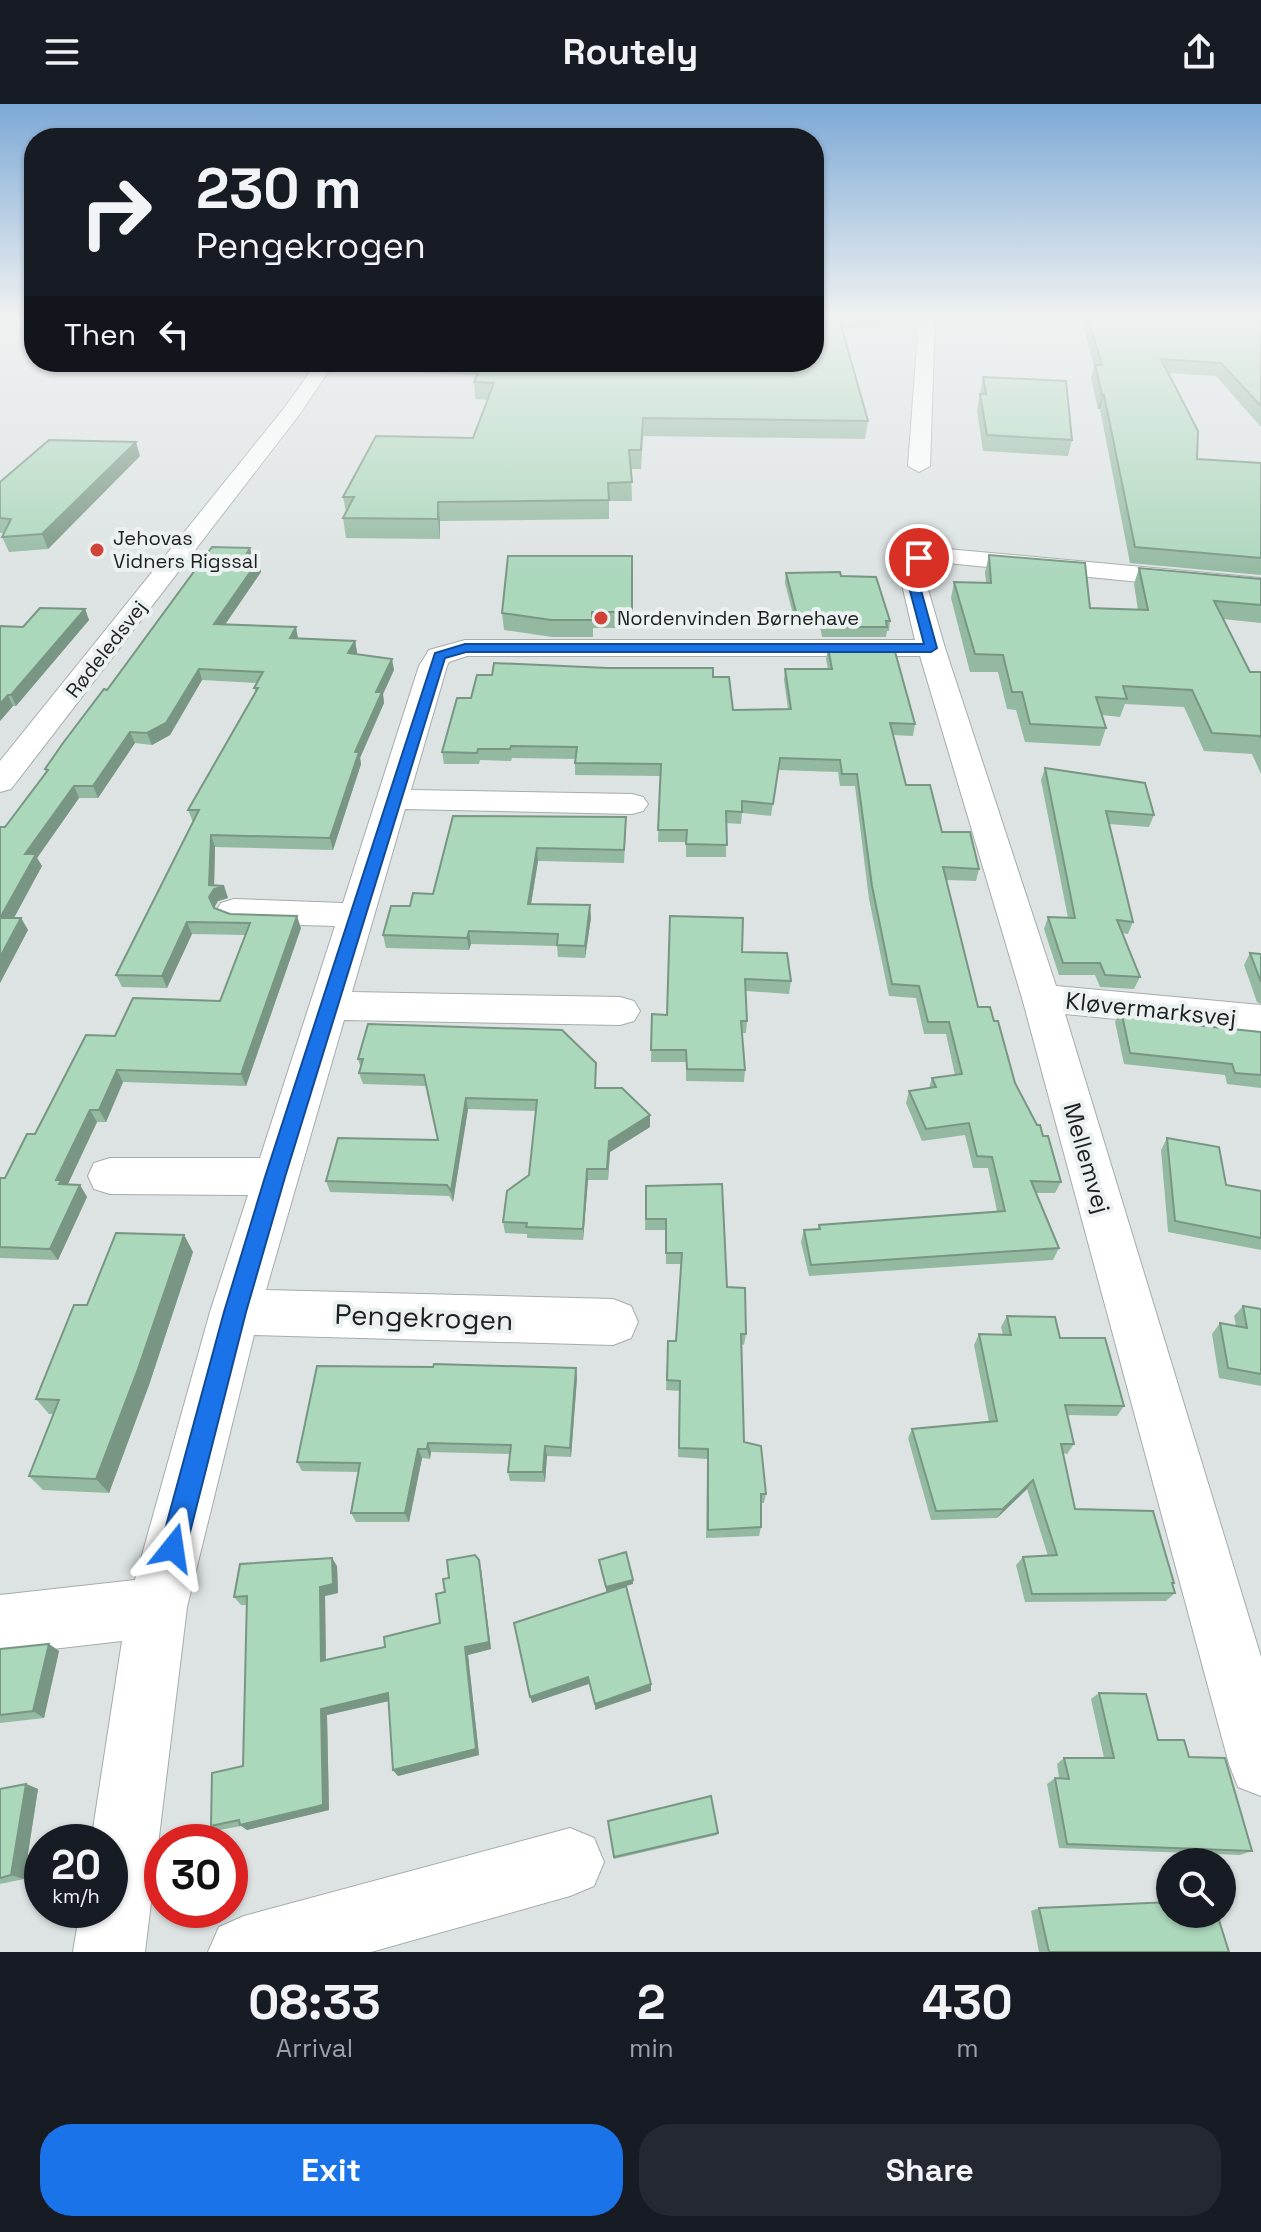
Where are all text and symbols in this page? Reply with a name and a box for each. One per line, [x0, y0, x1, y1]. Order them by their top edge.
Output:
text: Routely [563, 29, 698, 75]
icon: menu [40, 30, 84, 74]
icon: share [1177, 30, 1221, 74]
text: 230 m [196, 153, 362, 224]
icon: right [64, 160, 168, 264]
text: Pengekrogen [196, 223, 426, 269]
icon: left [152, 312, 196, 356]
text: Then [64, 315, 136, 354]
pin [885, 524, 953, 592]
place label: Jehovas Vidners Rigssal [113, 525, 258, 574]
icon: arrive [897, 536, 941, 580]
marker: Jehovas Vidners Rigssal [88, 541, 106, 559]
street label: Rødeledsvej [60, 595, 152, 703]
place label: Nordenvinden Børnehave [617, 605, 859, 631]
marker: Nordenvinden Børnehave [592, 609, 610, 627]
street label: Kløvermarksvej [1064, 985, 1238, 1033]
street label: Mellemvej [1056, 1099, 1118, 1217]
street label: Pengekrogen [334, 1296, 514, 1338]
position arrow [131, 1506, 215, 1590]
speed limit sign: 30 [144, 1824, 248, 1928]
text: 20 [51, 1840, 101, 1891]
map controls [1156, 1848, 1236, 1928]
button: search [1156, 1848, 1236, 1928]
text: km/h [52, 1883, 100, 1909]
text: 08:33 [248, 1972, 381, 2033]
text: 2 [637, 1972, 666, 2033]
text: 430 [922, 1972, 1013, 2033]
text: Arrival [276, 2031, 353, 2065]
text: min [629, 2031, 674, 2065]
text: m [956, 2031, 979, 2065]
button: Exit [40, 2124, 623, 2216]
button: Share [639, 2124, 1221, 2216]

